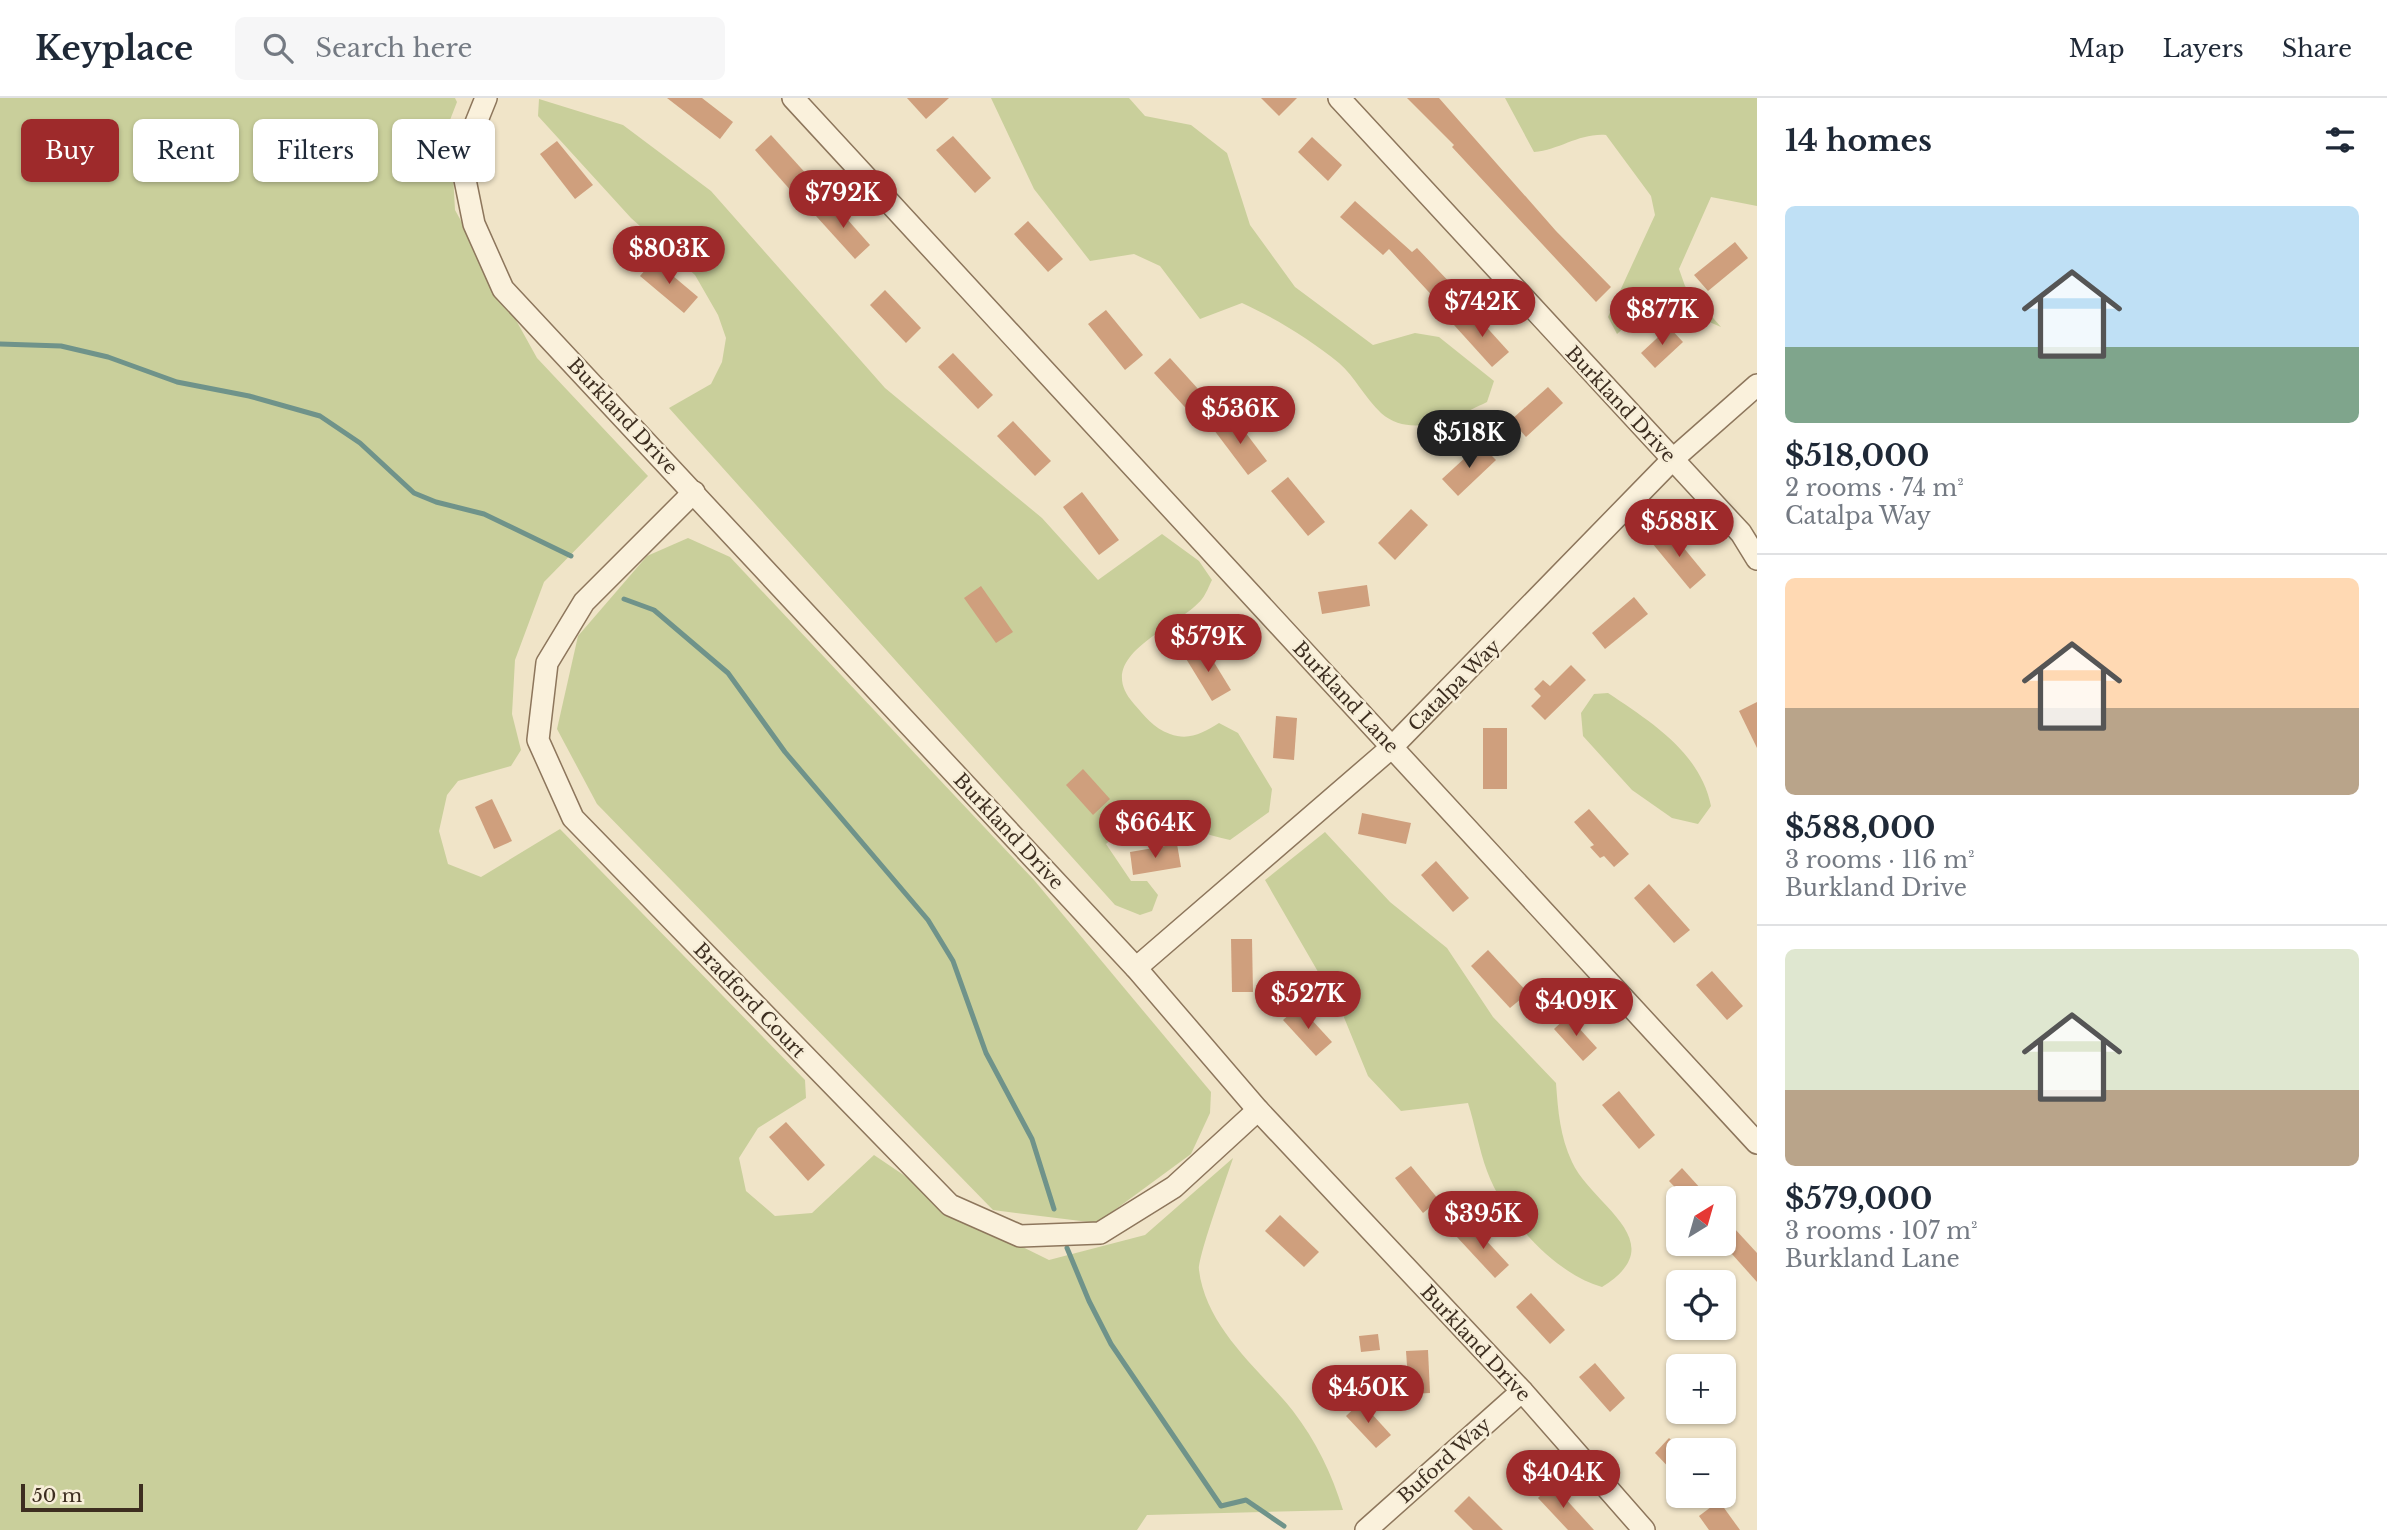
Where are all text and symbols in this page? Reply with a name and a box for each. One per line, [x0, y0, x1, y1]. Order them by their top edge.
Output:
search box [235, 17, 725, 80]
text: Keyplace [35, 28, 193, 69]
icon: search [259, 29, 297, 67]
text: Search here [315, 32, 472, 64]
text: Map [2069, 34, 2125, 63]
text: Layers [2163, 34, 2244, 63]
text: Share [2282, 34, 2352, 63]
chip: Buy [21, 119, 119, 182]
chip: Rent [133, 119, 239, 182]
chip: Filters [253, 119, 378, 182]
chip: New [392, 119, 495, 182]
icon: filters [2321, 121, 2359, 159]
text: 14 homes [1785, 122, 1932, 159]
pin: $792K [794, 170, 892, 230]
text: $792K [805, 179, 881, 207]
pin: $803K [620, 226, 718, 286]
text: $803K [629, 235, 709, 263]
icon: home [2009, 251, 2135, 377]
pin: $742K [1433, 280, 1531, 339]
text: $742K [1444, 288, 1520, 316]
pin: $877K [1613, 288, 1711, 347]
text: $877K [1626, 296, 1698, 324]
street label: Burkland Drive [1561, 342, 1680, 467]
street label: Burkland Drive [563, 354, 682, 479]
pin: $536K [1191, 386, 1289, 446]
text: $536K [1201, 395, 1279, 423]
pin: $518K [1420, 410, 1518, 470]
text: $518K [1433, 419, 1505, 447]
text: $518,000 [1785, 437, 1930, 474]
text: 2 rooms · 74 m² [1785, 474, 1964, 502]
pin: $588K [1630, 500, 1728, 559]
text: Catalpa Way [1785, 502, 1931, 530]
text: $588K [1641, 508, 1717, 536]
pin: $579K [1159, 614, 1257, 674]
text: $579K [1171, 623, 1245, 651]
icon: home [2009, 623, 2135, 749]
street label: Catalpa Way [1404, 635, 1505, 736]
street label: Burkland Lane [1288, 637, 1403, 758]
street label: Burkland Drive [949, 769, 1068, 894]
pin: $664K [1106, 800, 1204, 860]
text: $664K [1115, 809, 1195, 837]
text: $588,000 [1785, 809, 1935, 846]
text: 3 rooms · 116 m² [1785, 846, 1975, 874]
text: Burkland Drive [1785, 874, 1967, 902]
street label: Bradford Court [689, 938, 811, 1063]
pin: $527K [1259, 972, 1357, 1031]
pin: $409K [1527, 978, 1625, 1038]
text: $527K [1271, 980, 1345, 1008]
text: $409K [1535, 987, 1617, 1015]
icon: home [2009, 994, 2135, 1120]
text: $579,000 [1785, 1180, 1932, 1217]
north arrow [1666, 1186, 1736, 1256]
map controls [1666, 1186, 1736, 1508]
pin: $395K [1434, 1192, 1532, 1251]
text: $395K [1444, 1200, 1522, 1228]
text: 3 rooms · 107 m² [1785, 1217, 1978, 1245]
text: Burkland Lane [1785, 1245, 1960, 1273]
button: locate [1666, 1270, 1736, 1340]
street label: Burkland Drive [1416, 1281, 1535, 1406]
button: + [1666, 1354, 1736, 1424]
pin: $450K [1319, 1366, 1417, 1425]
text: $450K [1328, 1374, 1408, 1402]
street label: Buford Way [1393, 1413, 1495, 1508]
button: − [1666, 1438, 1736, 1508]
pin: $404K [1514, 1450, 1612, 1510]
text: $404K [1522, 1459, 1604, 1487]
scale bar [21, 1481, 144, 1513]
text: 50 m [32, 1484, 82, 1507]

